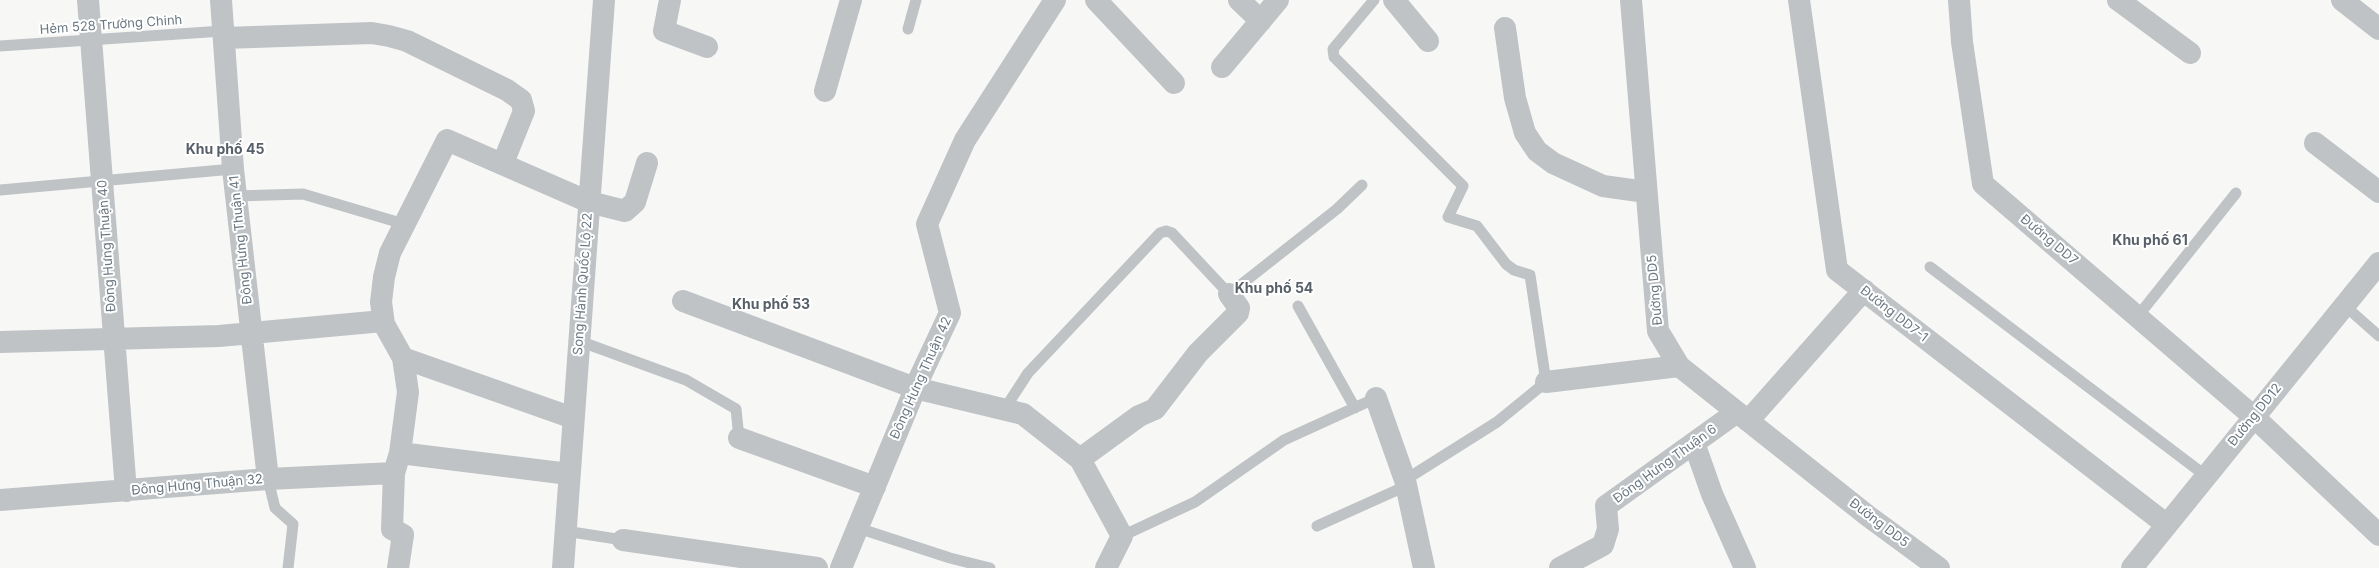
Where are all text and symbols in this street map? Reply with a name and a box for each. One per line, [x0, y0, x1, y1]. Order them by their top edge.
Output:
street label: Hẻm 528 Trường Chinh [39, 12, 183, 38]
district label: Khu phố 45 [186, 142, 264, 158]
street label: Đông Hưng Thuận 41 [226, 175, 256, 305]
street label: Đông Hưng Thuận 40 [95, 179, 119, 313]
street label: Đường DD7 [2017, 211, 2081, 269]
street label: Song Hành Quốc Lộ 22 [570, 212, 596, 356]
district label: Khu phố 61 [2112, 233, 2188, 249]
street label: Đường DD5 [1644, 254, 1666, 326]
district label: Khu phố 54 [1235, 281, 1313, 297]
street label: Đường DD7-1 [1857, 283, 1931, 345]
district label: Khu phố 53 [732, 297, 810, 313]
street label: Đông Hưng Thuận 42 [887, 314, 955, 442]
street label: Đường DD12 [2225, 381, 2285, 449]
street label: Đông Hưng Thuận 6 [1610, 421, 1720, 507]
street label: Đông Hưng Thuận 32 [131, 471, 263, 499]
street label: Đường DD5 [1846, 495, 1912, 551]

